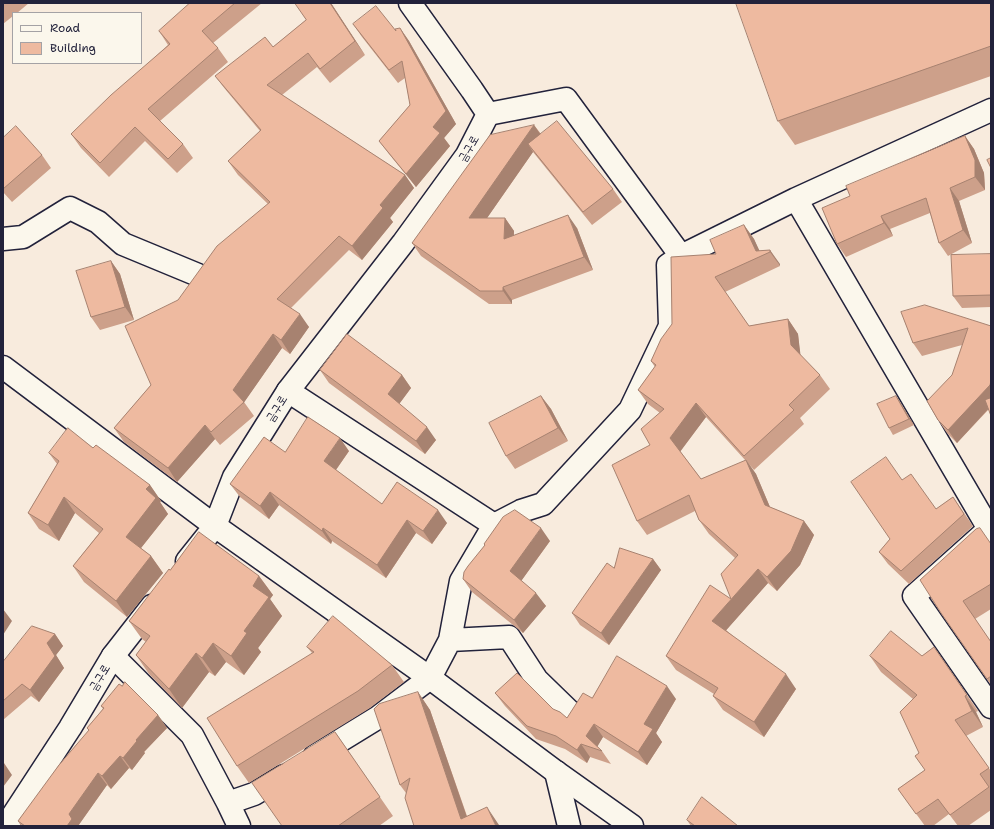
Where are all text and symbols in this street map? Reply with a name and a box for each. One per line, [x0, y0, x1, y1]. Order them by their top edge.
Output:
legend [12, 12, 142, 64]
text: Road [50, 20, 80, 36]
text: Building [50, 40, 96, 56]
street label: 금구로 [456, 133, 482, 165]
street label: 금구로 [263, 393, 291, 425]
street label: 금구로 [86, 662, 114, 694]

